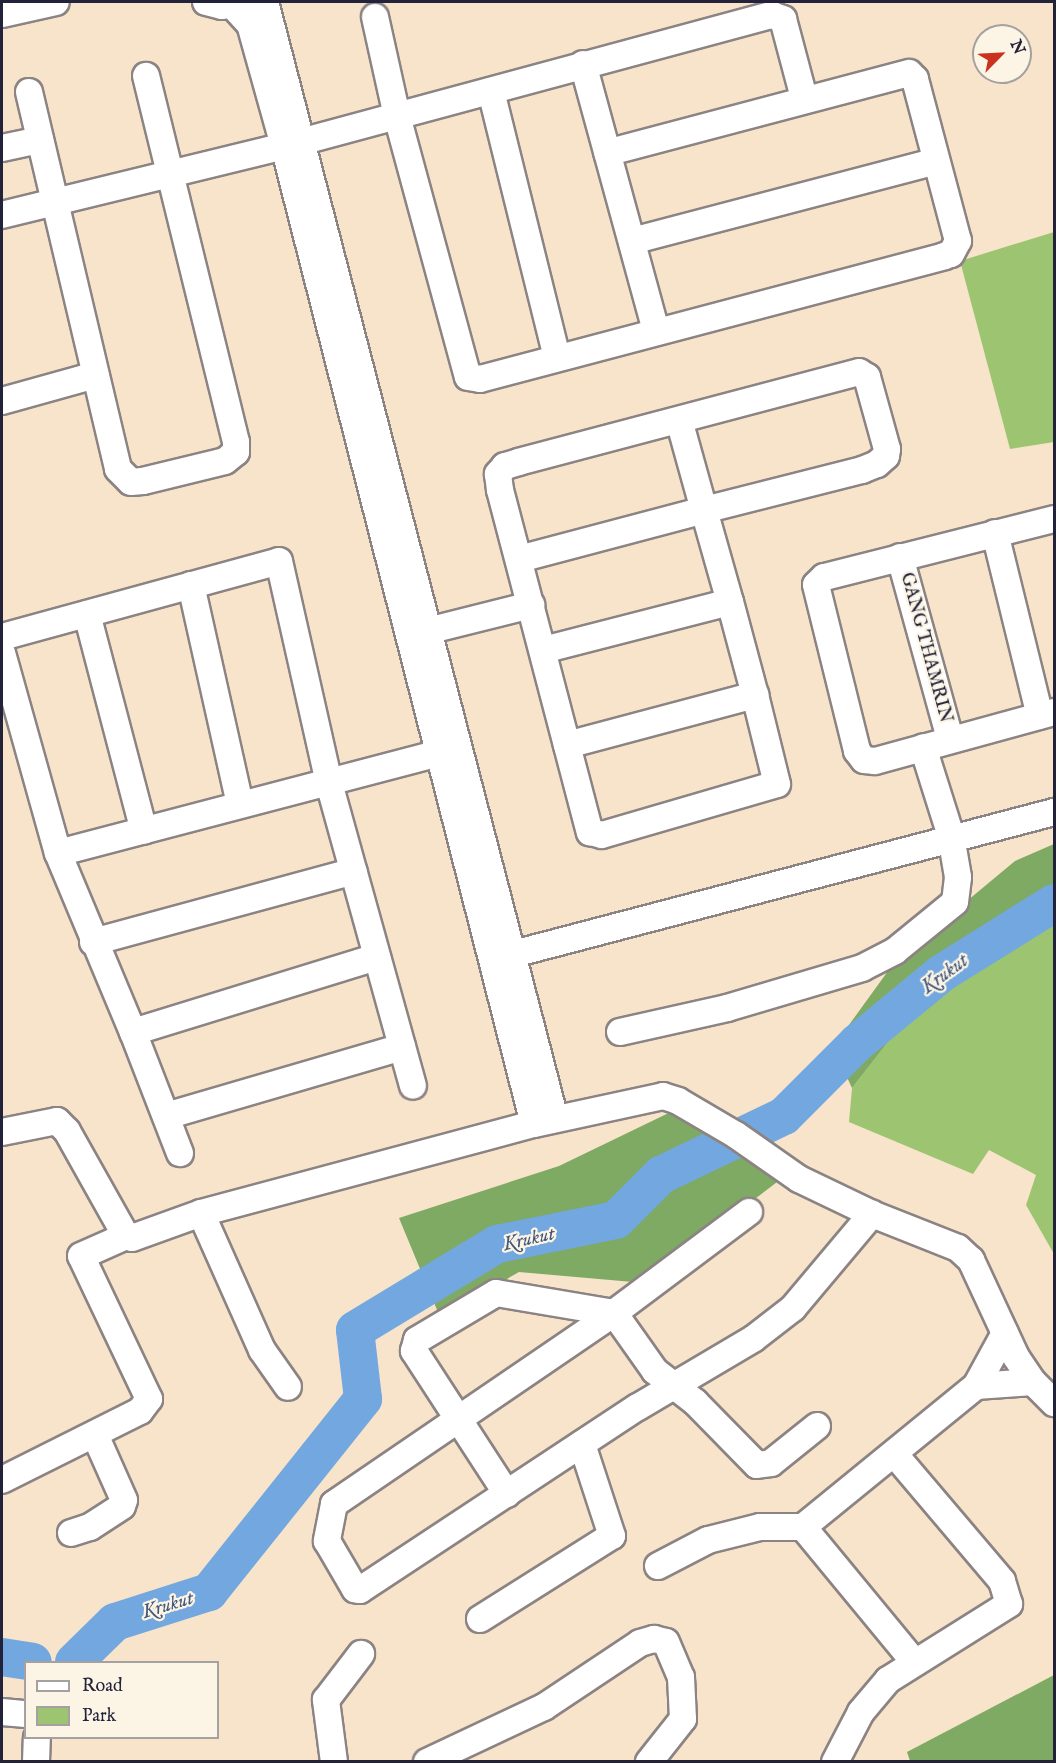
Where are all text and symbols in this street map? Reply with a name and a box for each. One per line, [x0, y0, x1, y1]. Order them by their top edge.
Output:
north arrow [972, 24, 1032, 84]
text: N [1005, 37, 1029, 58]
street label: GANG THAMRIN [895, 571, 955, 725]
water label: Krukut [917, 949, 973, 999]
water label: Krukut [501, 1221, 557, 1257]
water label: Krukut [139, 1586, 197, 1624]
legend [24, 1661, 219, 1739]
text: Road [82, 1675, 123, 1698]
text: Park [82, 1705, 116, 1728]

